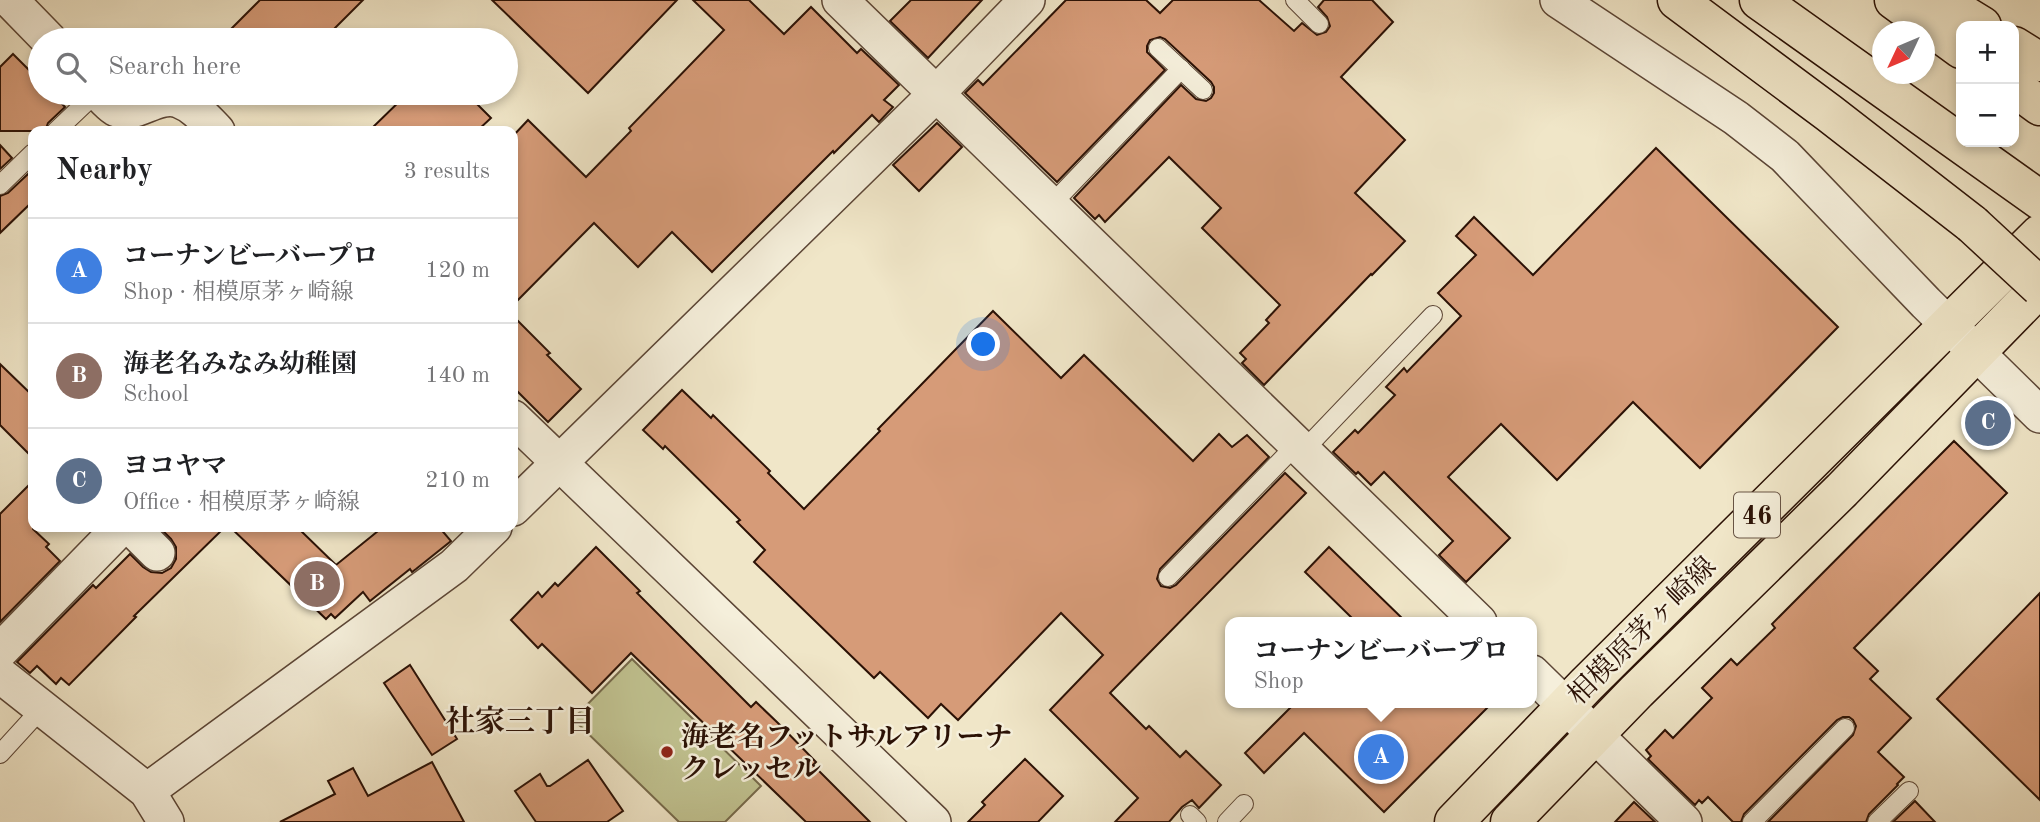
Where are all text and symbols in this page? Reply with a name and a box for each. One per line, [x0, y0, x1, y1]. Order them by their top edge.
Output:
north arrow [1872, 21, 1935, 84]
map controls [1956, 21, 2019, 147]
button: + [1956, 21, 2019, 84]
search box [28, 28, 518, 105]
icon: search [52, 48, 90, 86]
text: Search here [108, 54, 241, 80]
button: − [1956, 84, 2019, 147]
text: Nearby [56, 156, 153, 186]
text: 3 results [404, 160, 490, 183]
text: コーナンビーバープロ [123, 244, 378, 270]
text: A [70, 259, 88, 282]
text: 120 m [425, 259, 490, 282]
text: Shop · 相模原茅ヶ崎線 [123, 281, 353, 304]
your location [966, 327, 1000, 361]
text: 海老名みなみ幼稚園 [123, 352, 357, 378]
text: B [71, 364, 87, 387]
text: 140 m [425, 364, 490, 387]
text: School [123, 383, 189, 406]
pin: C [1965, 397, 2011, 449]
text: ヨコヤマ [123, 454, 227, 480]
text: C [71, 469, 87, 492]
text: 210 m [425, 469, 490, 492]
text: Office · 相模原茅ヶ崎線 [123, 491, 360, 514]
road number: 46 [1734, 492, 1780, 538]
street label: 相模原茅ヶ崎線 [1562, 551, 1722, 711]
pin: B [294, 558, 340, 610]
popup [1225, 617, 1537, 708]
text: コーナンビーバープロ [1253, 639, 1509, 665]
text: Shop [1253, 670, 1304, 693]
district label: 社家三丁目 [445, 705, 595, 738]
place label: 海老名フットサルアリーナ クレッセル [681, 721, 1013, 785]
pin: A [1358, 731, 1404, 783]
marker: 海老名フットサルアリーナ クレッセル [659, 744, 675, 760]

